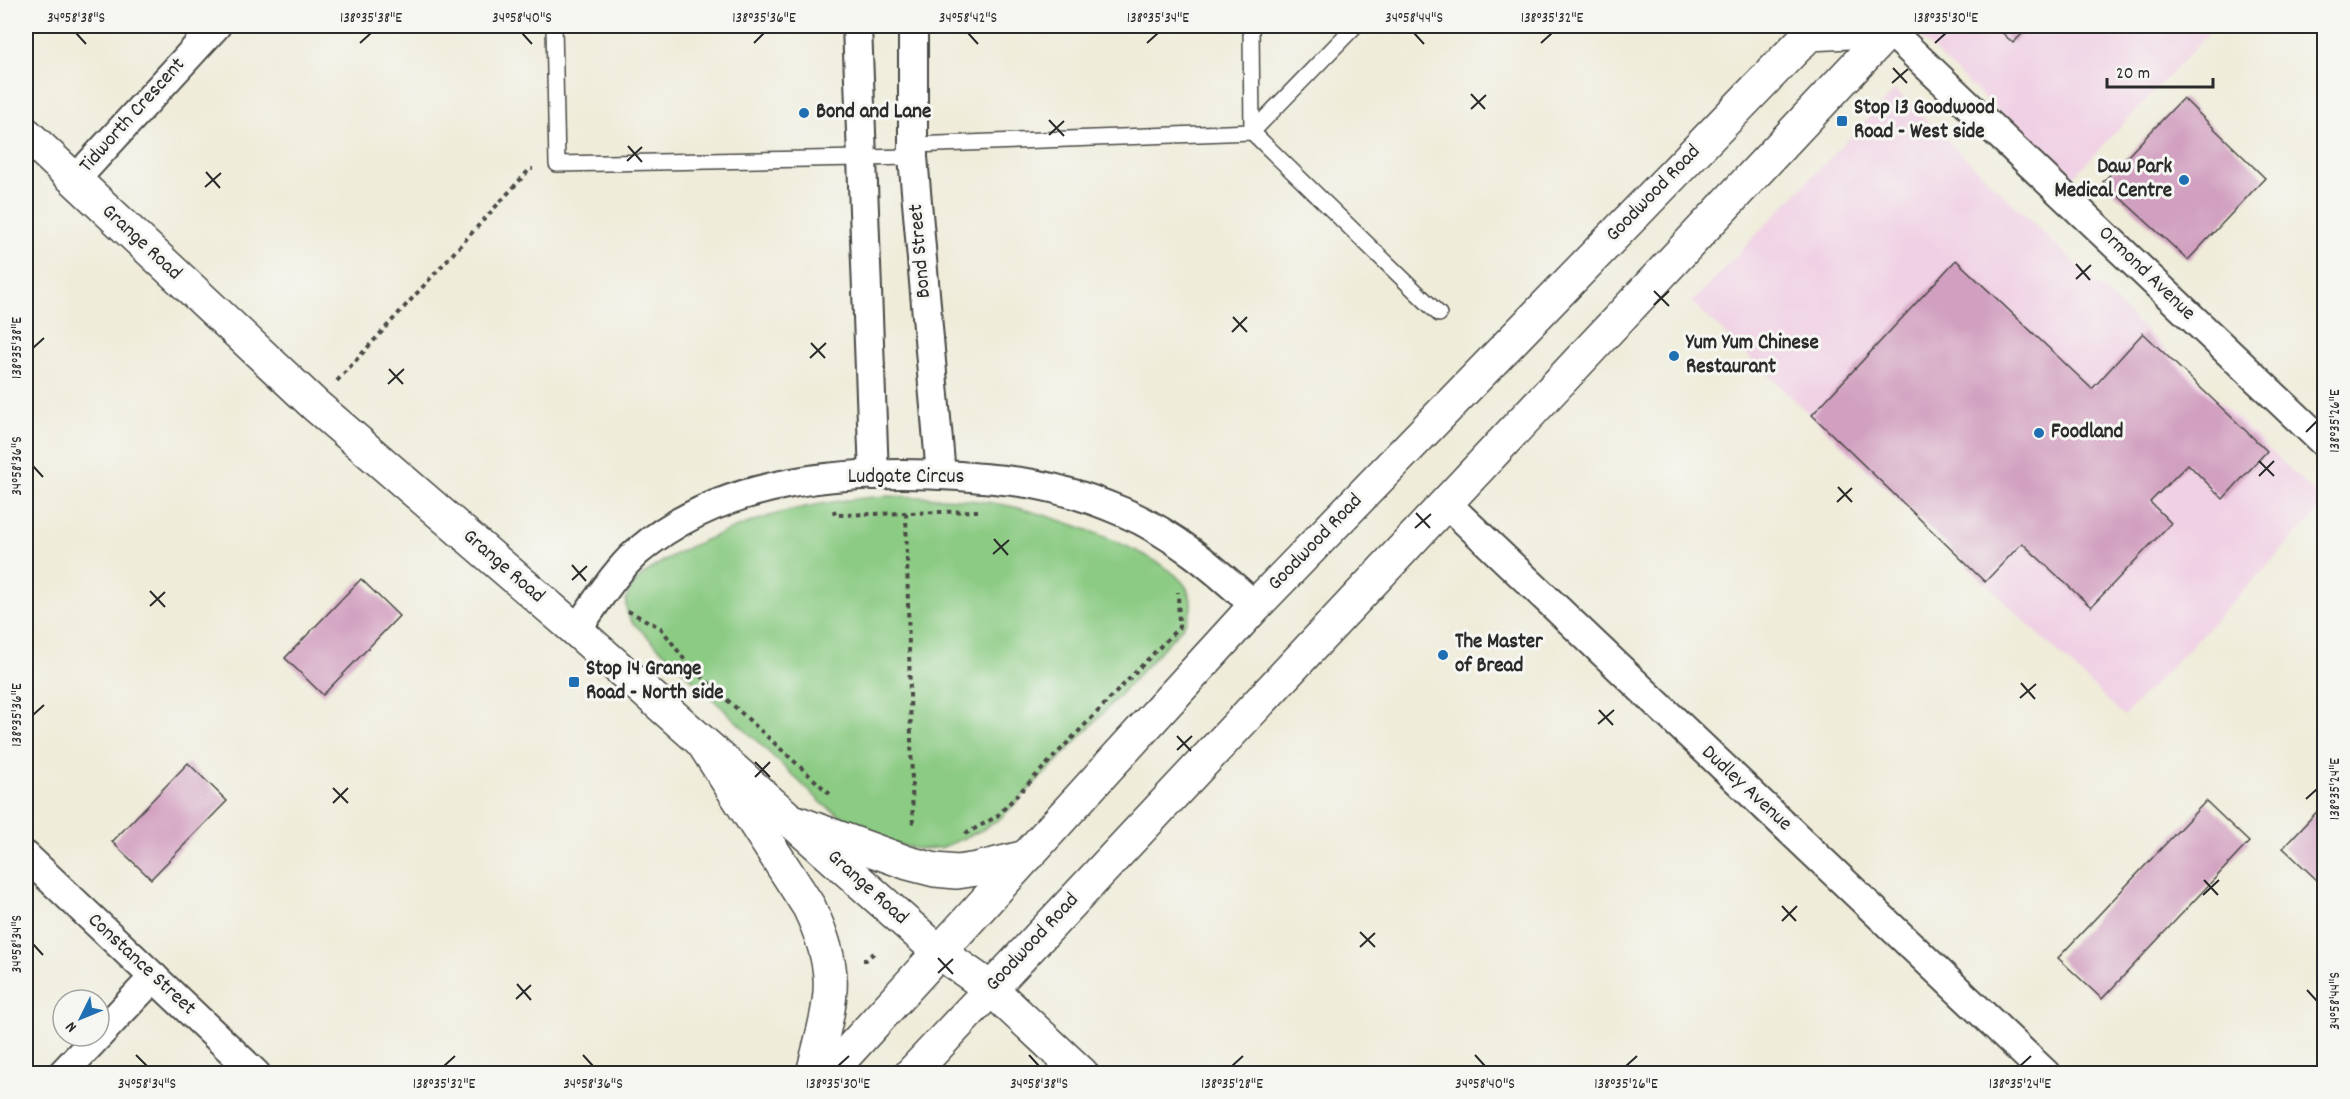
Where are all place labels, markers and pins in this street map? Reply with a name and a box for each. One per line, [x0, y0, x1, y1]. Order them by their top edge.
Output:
place label: Stop 13 Goodwood Road - West side [1854, 94, 1995, 148]
place label: Bond and Lane [816, 98, 931, 128]
marker: Bond and Lane [797, 106, 811, 120]
marker: Stop 13 Goodwood Road - West side [1835, 114, 1849, 128]
place label: Daw Park Medical Centre [2055, 153, 2172, 207]
marker: Daw Park Medical Centre [2177, 173, 2191, 187]
place label: Yum Yum Chinese Restaurant [1685, 329, 1819, 383]
marker: Yum Yum Chinese Restaurant [1667, 349, 1681, 363]
place label: Foodland [2051, 418, 2123, 448]
marker: Foodland [2032, 426, 2046, 440]
place label: The Master of Bread [1455, 628, 1544, 682]
marker: The Master of Bread [1436, 648, 1450, 662]
place label: Stop 14 Grange Road - North side [586, 655, 724, 709]
marker: Stop 14 Grange Road - North side [567, 675, 581, 689]

